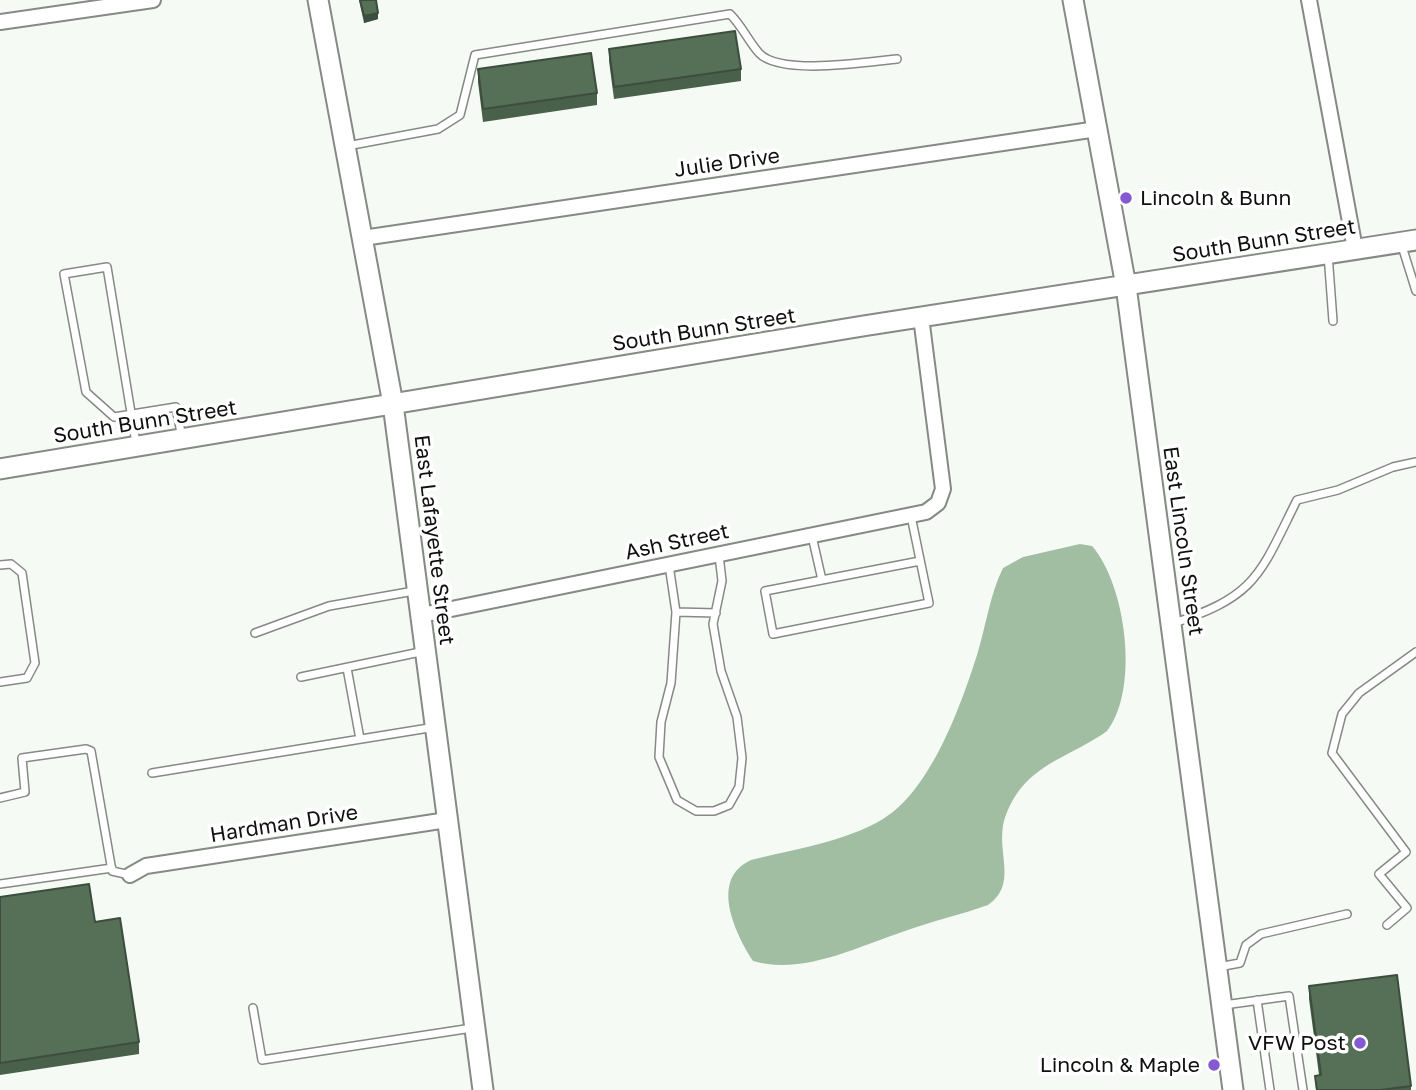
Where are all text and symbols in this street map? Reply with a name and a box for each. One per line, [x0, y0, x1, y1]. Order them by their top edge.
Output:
street label: Julie Drive [673, 143, 781, 183]
place label: Lincoln & Bunn [1140, 185, 1291, 211]
marker: Lincoln & Bunn [1118, 190, 1134, 206]
street label: South Bunn Street [1171, 214, 1357, 268]
street label: South Bunn Street [611, 303, 797, 357]
street label: South Bunn Street [52, 395, 238, 449]
street label: East Lafayette Street [409, 433, 459, 647]
street label: East Lincoln Street [1157, 445, 1209, 637]
street label: Ash Street [623, 519, 731, 565]
street label: Hardman Drive [208, 800, 360, 848]
place label: VFW Post [1248, 1030, 1346, 1056]
marker: VFW Post [1352, 1035, 1368, 1051]
place label: Lincoln & Maple [1040, 1052, 1200, 1078]
marker: Lincoln & Maple [1206, 1057, 1222, 1073]

